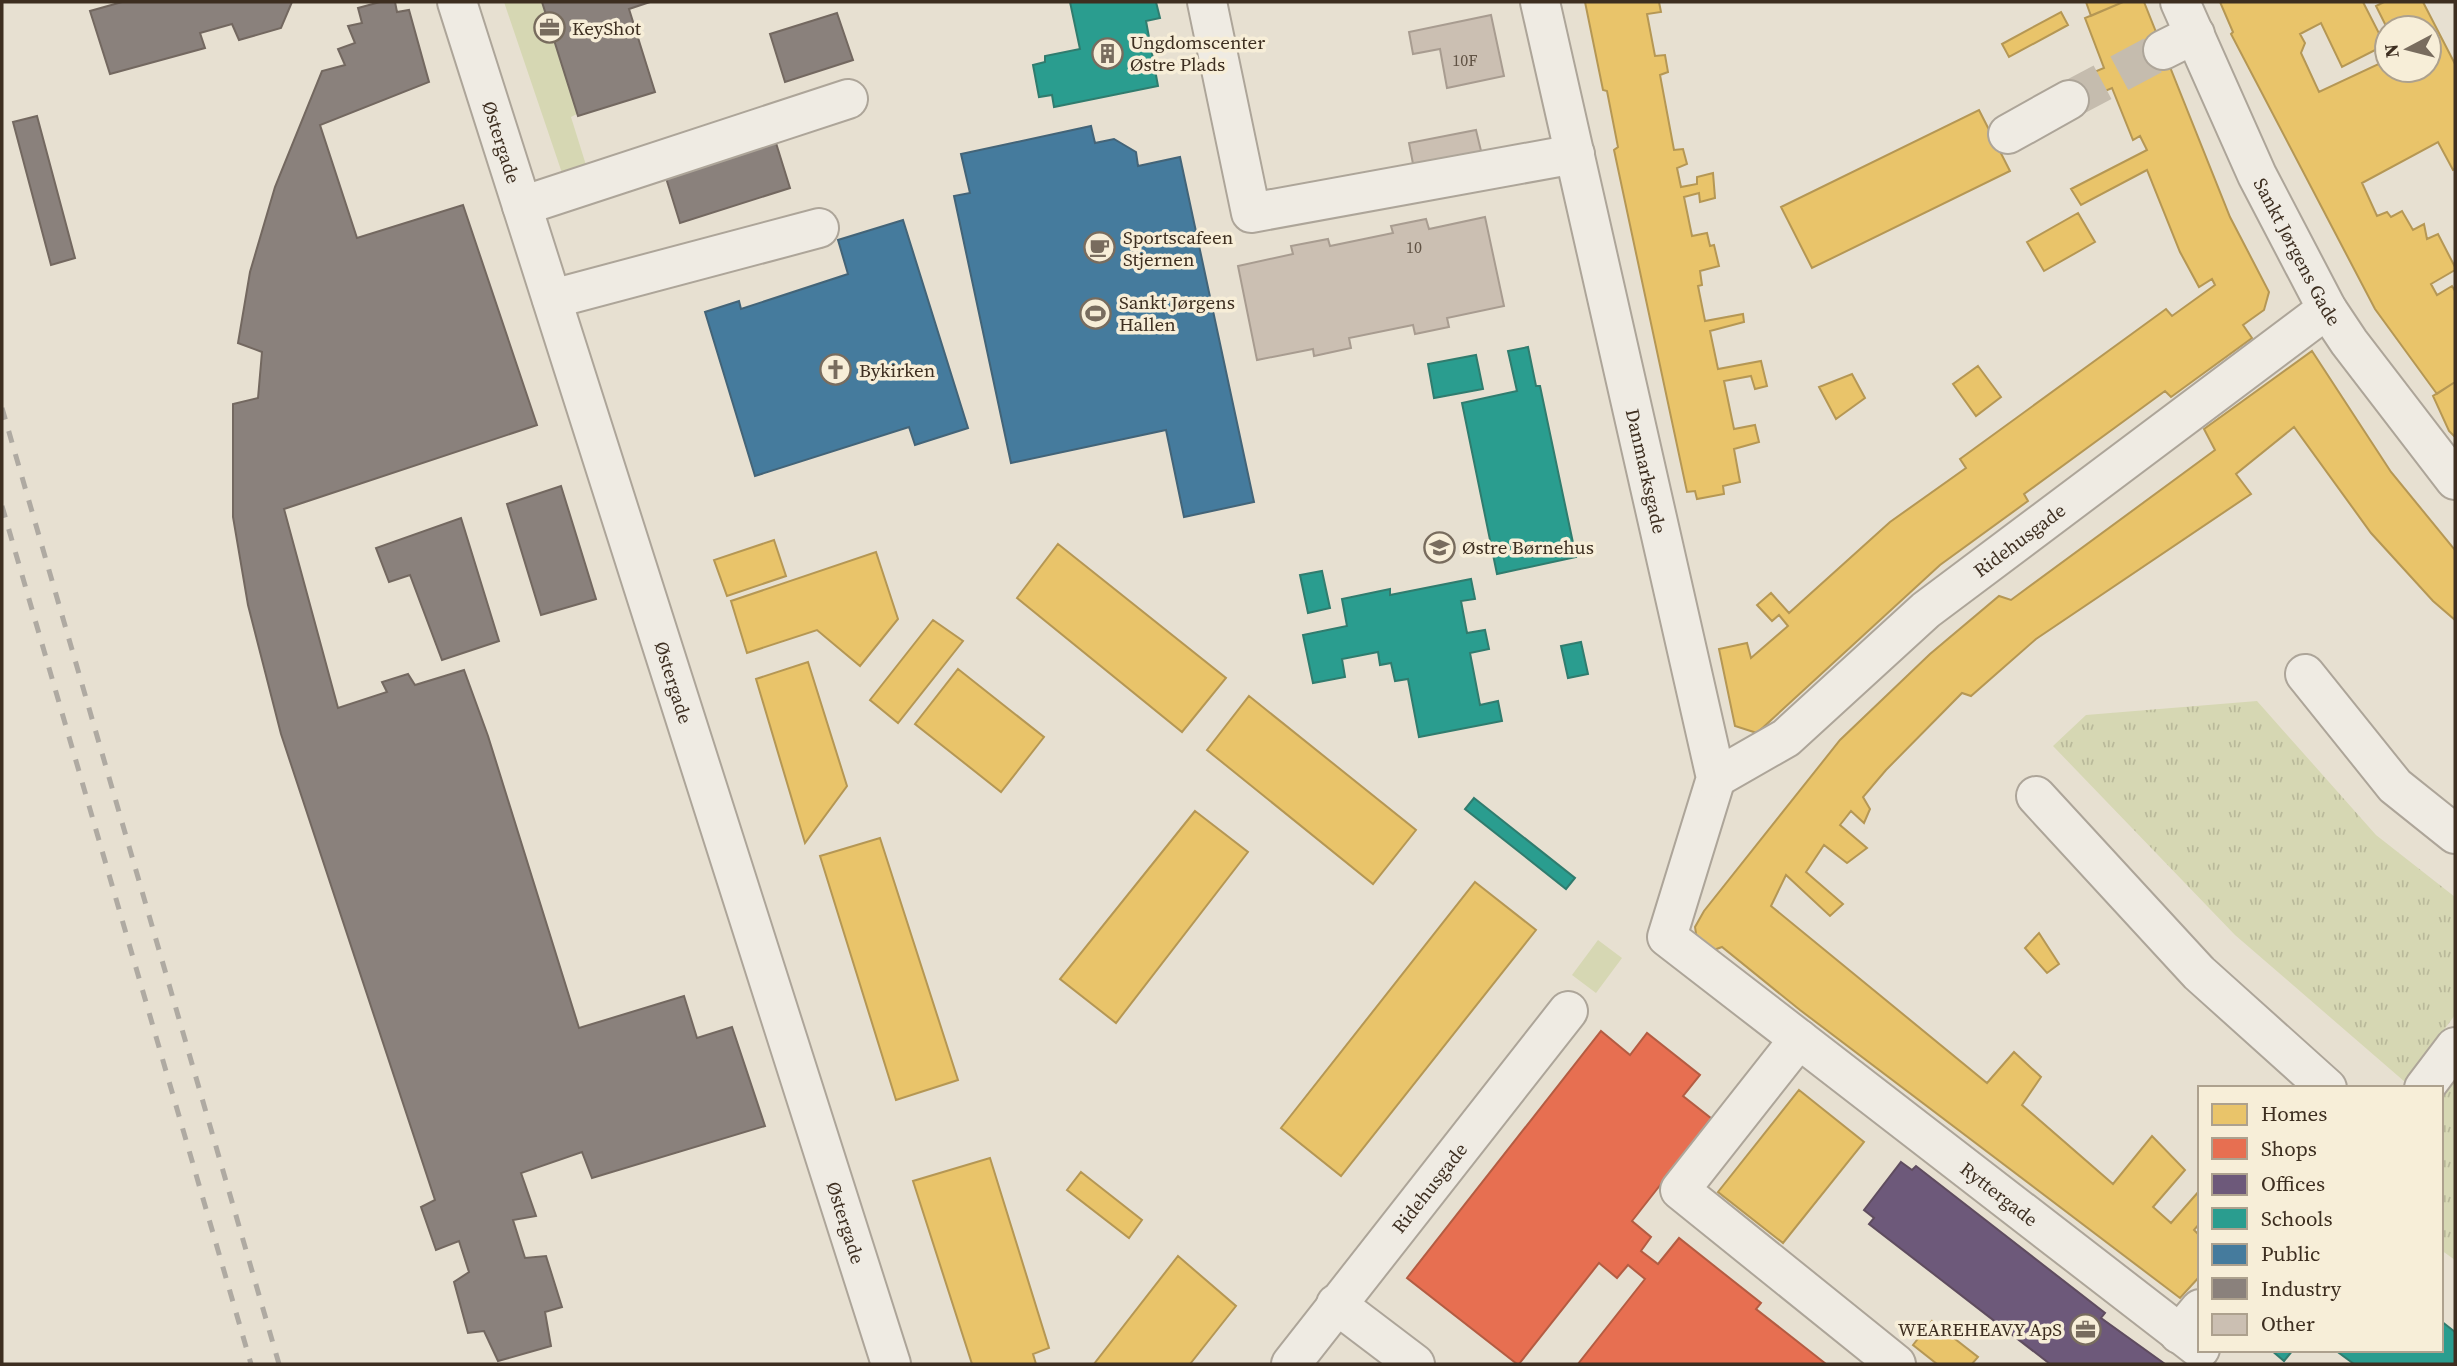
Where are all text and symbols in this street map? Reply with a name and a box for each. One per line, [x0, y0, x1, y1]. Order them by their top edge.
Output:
office icon: KeyShot [532, 11, 566, 45]
north arrow [2373, 14, 2443, 84]
place label: KeyShot [572, 15, 642, 41]
place label: Ungdomscenter Østre Plads [1130, 29, 1265, 77]
building icon: Ungdomscenter Østre Plads [1090, 36, 1124, 70]
text: N [2377, 42, 2405, 60]
house number: 10F [1452, 49, 1478, 71]
street label: Østergade [476, 98, 527, 187]
street label: Sankt Jørgens Gade [2248, 173, 2347, 331]
place label: Sportscafeen Stjernen [1123, 224, 1233, 272]
cafe icon: Sportscafeen Stjernen [1083, 231, 1117, 265]
house number: 10 [1406, 236, 1422, 258]
place label: Sankt Jørgens Hallen [1119, 289, 1235, 337]
sports icon: Sankt Jørgens Hallen [1079, 296, 1113, 330]
church icon: Bykirken [819, 353, 853, 387]
place label: Bykirken [859, 357, 935, 383]
street label: Danmarksgade [1620, 406, 1673, 536]
street label: Ridehusgade [1968, 497, 2071, 583]
school or university icon: Østre Børnehus [1422, 530, 1456, 564]
place label: Østre Børnehus [1462, 534, 1594, 560]
street label: Østergade [648, 638, 699, 727]
legend [2198, 1086, 2443, 1352]
text: Homes [2261, 1099, 2327, 1128]
text: Shops [2261, 1134, 2317, 1163]
street label: Ridehusgade [1386, 1137, 1473, 1239]
street label: Ryttergade [1955, 1155, 2043, 1232]
text: Offices [2261, 1169, 2325, 1198]
street label: Østergade [821, 1178, 871, 1267]
text: Schools [2261, 1204, 2333, 1233]
text: Public [2261, 1239, 2320, 1268]
text: Industry [2261, 1274, 2341, 1303]
text: Other [2261, 1309, 2315, 1338]
office icon: WEAREHEAVY ApS [2068, 1312, 2102, 1346]
place label: WEAREHEAVY ApS [1898, 1316, 2062, 1342]

